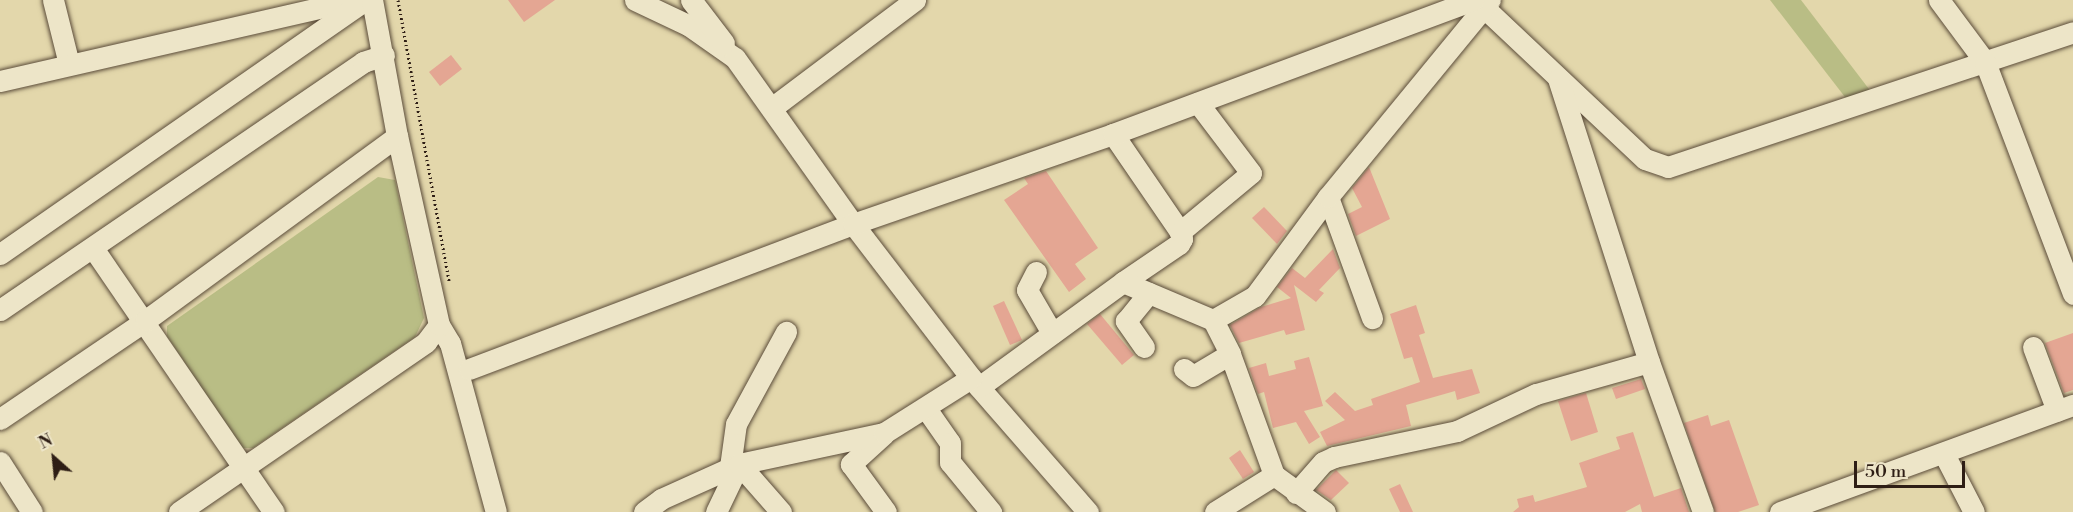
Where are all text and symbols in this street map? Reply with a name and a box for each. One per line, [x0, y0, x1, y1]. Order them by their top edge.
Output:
north arrow [24, 428, 84, 488]
text: N [36, 430, 56, 454]
scale bar [1857, 449, 1968, 487]
text: 50 m [1865, 460, 1906, 483]

